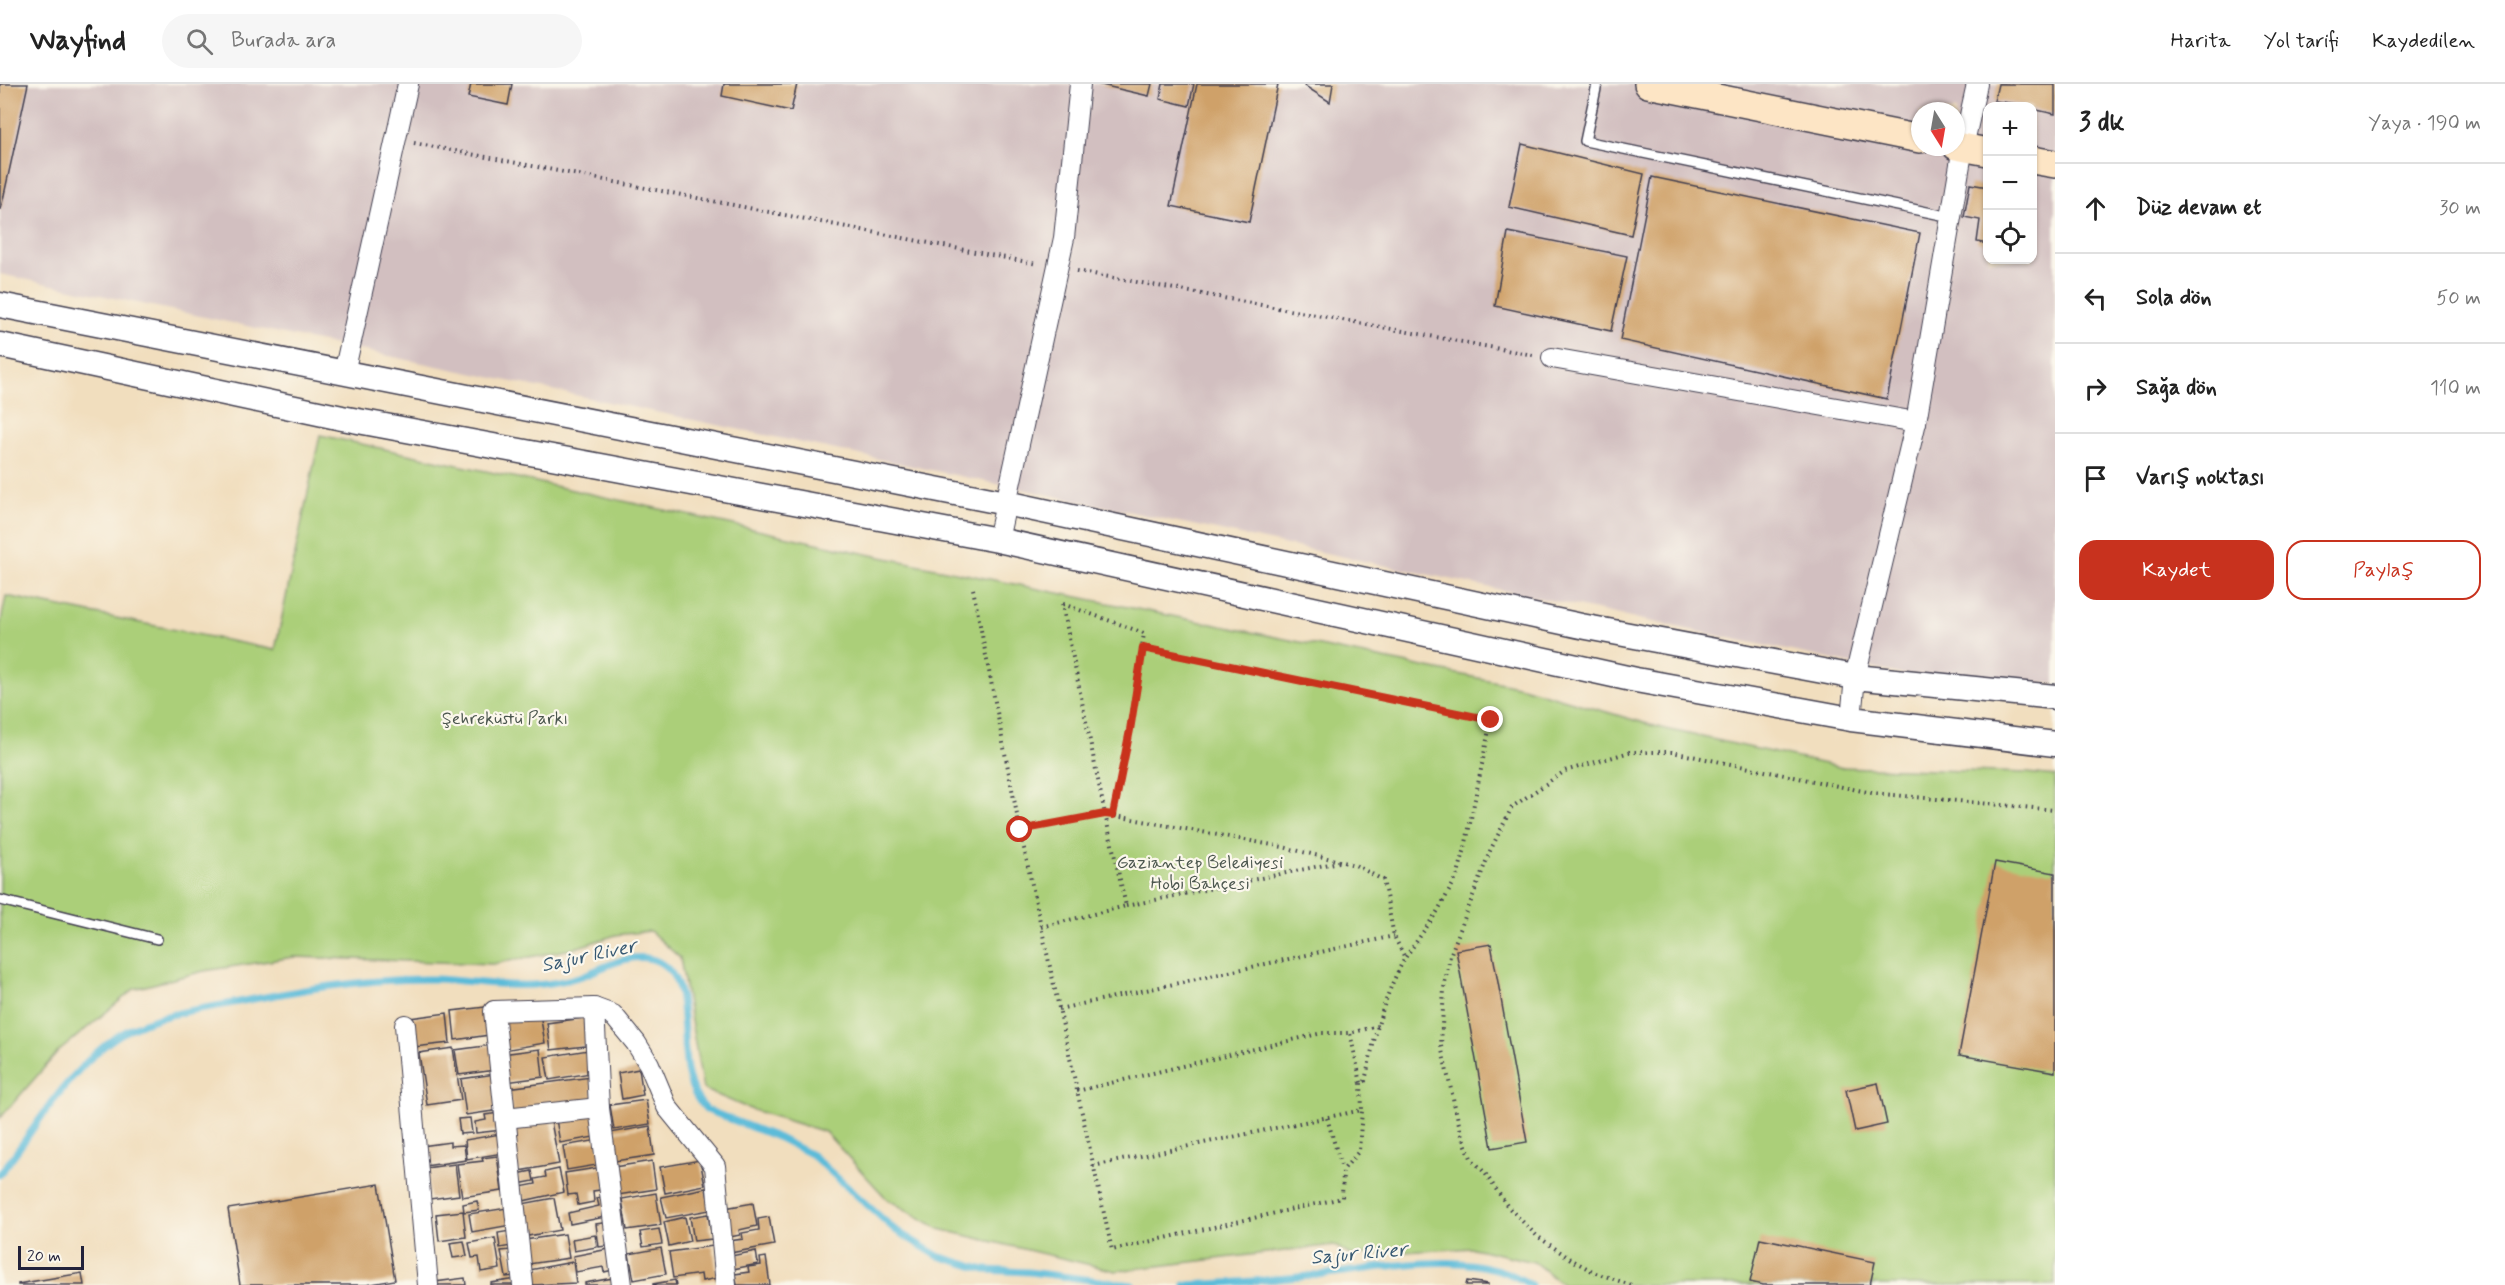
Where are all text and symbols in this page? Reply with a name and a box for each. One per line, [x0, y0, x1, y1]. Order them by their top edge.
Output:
search box [162, 14, 582, 68]
text: Wayfind [30, 23, 126, 60]
icon: search [183, 25, 216, 58]
text: Burada ara [231, 27, 336, 55]
text: Harita [2170, 27, 2231, 55]
text: Yol tarifi [2264, 27, 2339, 55]
text: Kaydedilen [2372, 27, 2475, 55]
north arrow [1911, 102, 1965, 156]
map controls [1983, 102, 2037, 264]
button: + [1983, 102, 2037, 156]
text: 3 dk [2079, 106, 2124, 140]
text: Yaya · 190 m [2368, 110, 2481, 137]
button: − [1983, 156, 2037, 210]
icon: ahead [2079, 192, 2112, 225]
text: Düz devam et [2136, 194, 2261, 222]
text: 30 m [2439, 195, 2481, 222]
button: locate [1983, 210, 2037, 264]
icon: left [2079, 282, 2112, 315]
text: Sola dön [2136, 284, 2212, 312]
text: 50 m [2436, 285, 2481, 312]
icon: right [2079, 372, 2112, 405]
text: Sağa dön [2136, 374, 2217, 402]
text: 110 m [2430, 375, 2481, 402]
icon: arrive [2079, 462, 2112, 495]
text: Varış noktası [2136, 464, 2265, 492]
button: Kaydet [2079, 540, 2274, 600]
button: Paylaş [2286, 540, 2481, 600]
route end [1477, 706, 1503, 732]
park label: Şehreküstü Parkı [442, 707, 568, 731]
route start [1006, 816, 1032, 842]
park label: Gaziantep Belediyesi Hobi Bahçesi [1117, 851, 1283, 896]
water label: Sajur River [539, 932, 642, 979]
water label: Sajur River [1310, 1236, 1411, 1272]
scale bar [18, 1243, 84, 1270]
text: 20 m [27, 1246, 61, 1267]

